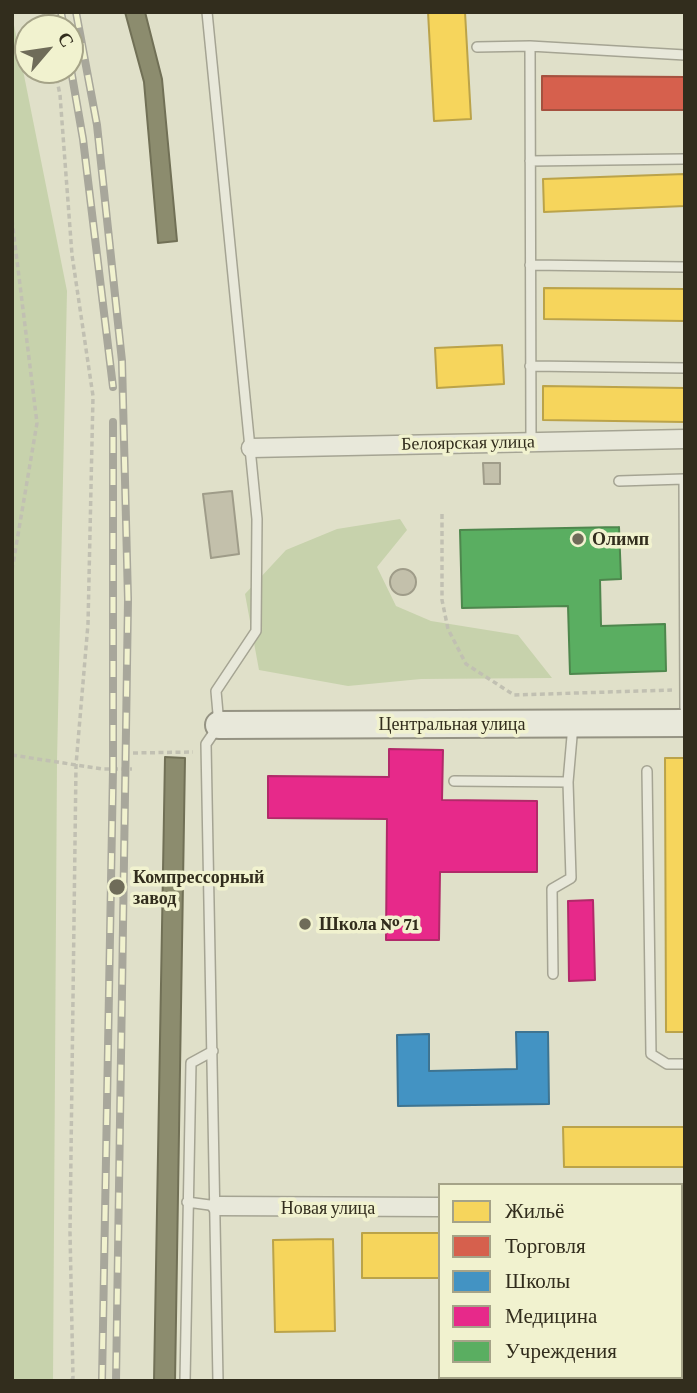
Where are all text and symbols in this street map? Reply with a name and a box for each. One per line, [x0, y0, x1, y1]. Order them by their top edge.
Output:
north arrow [14, 14, 84, 84]
text: С [54, 28, 79, 51]
street label: Белоярская улица [401, 431, 535, 455]
place label: Олимп [592, 528, 649, 550]
marker: Олимп [570, 531, 586, 547]
street label: Центральная улица [379, 713, 525, 735]
place label: Компрессорный завод [133, 866, 264, 908]
marker: Компрессорный завод [107, 877, 127, 897]
place label: Школа № 71 [319, 913, 419, 935]
marker: Школа № 71 [297, 916, 313, 932]
legend [438, 1183, 683, 1379]
street label: Новая улица [281, 1197, 375, 1219]
text: Жильё [505, 1199, 564, 1223]
text: Торговля [505, 1234, 586, 1258]
text: Школы [505, 1269, 570, 1293]
text: Медицина [505, 1304, 597, 1328]
text: Учреждения [505, 1339, 617, 1363]

